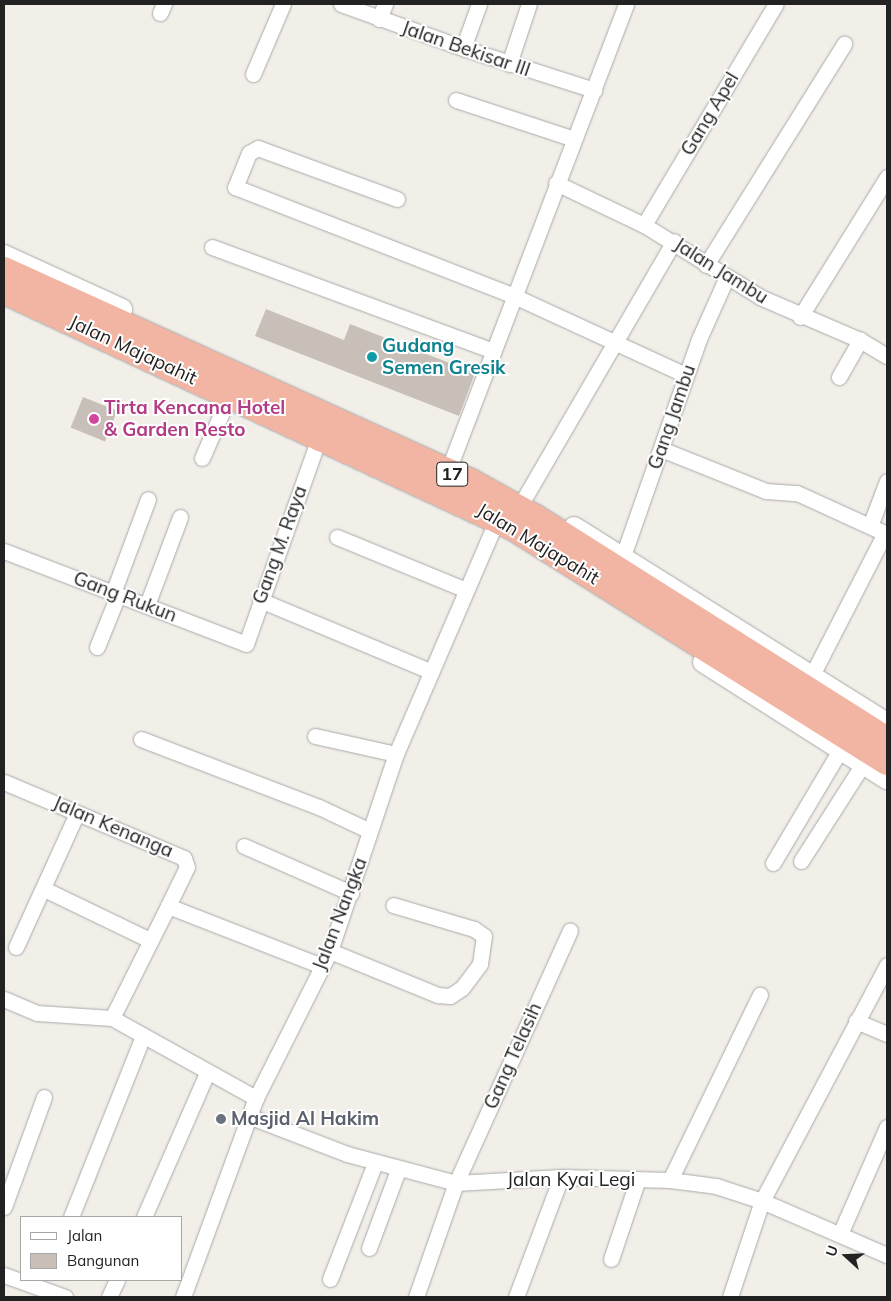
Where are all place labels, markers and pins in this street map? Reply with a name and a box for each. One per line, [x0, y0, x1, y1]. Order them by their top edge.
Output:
place label: Gudang Semen Gresik [382, 335, 506, 379]
marker: Gudang Semen Gresik [366, 351, 378, 363]
place label: Tirta Kencana Hotel & Garden Resto [104, 397, 285, 441]
marker: Tirta Kencana Hotel & Garden Resto [88, 413, 100, 425]
place label: Masjid Al Hakim [231, 1108, 379, 1130]
marker: Masjid Al Hakim [215, 1113, 227, 1125]

